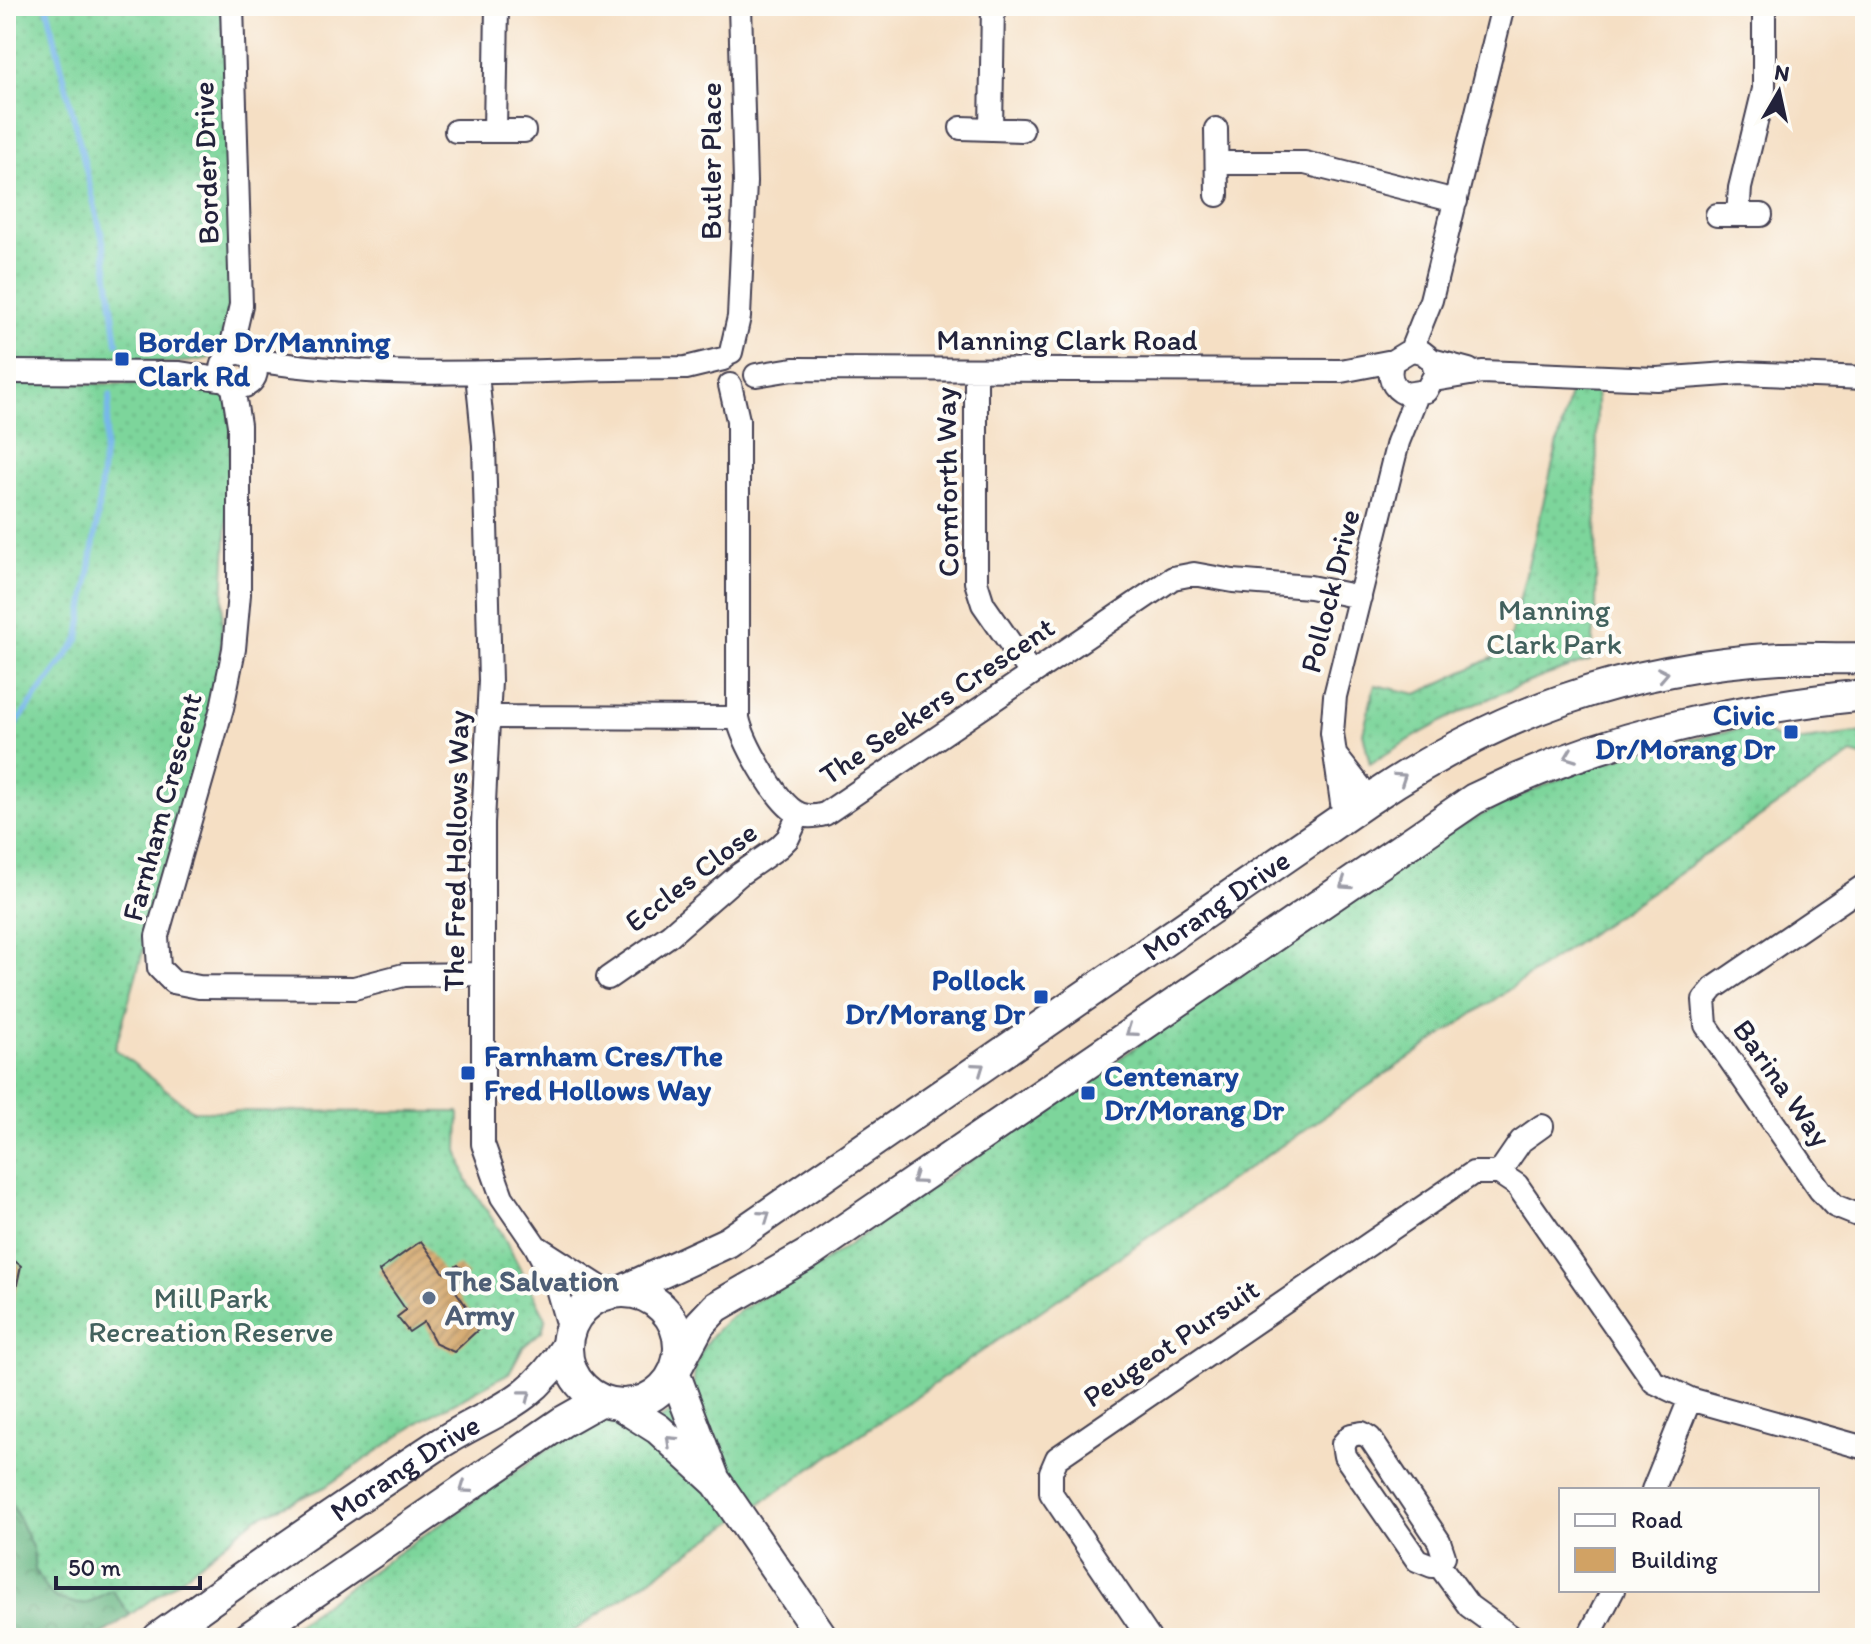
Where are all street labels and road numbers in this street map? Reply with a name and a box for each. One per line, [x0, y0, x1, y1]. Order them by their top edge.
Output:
street label: Border Drive [184, 81, 227, 245]
street label: Butler Place [692, 82, 729, 240]
street label: Manning Clark Road [936, 321, 1198, 358]
street label: Cornforth Way [926, 387, 967, 577]
street label: Pollock Drive [1291, 505, 1368, 676]
street label: The Seekers Crescent [812, 608, 1061, 793]
street label: Farnham Crescent [113, 689, 210, 925]
street label: The Fred Hollows Way [435, 710, 476, 992]
street label: Eccles Close [617, 813, 764, 940]
street label: Morang Drive [1135, 841, 1297, 969]
street label: Barina Way [1725, 1012, 1840, 1154]
street label: Peugeot Pursuit [1076, 1270, 1266, 1415]
street label: Morang Drive [323, 1405, 486, 1530]

